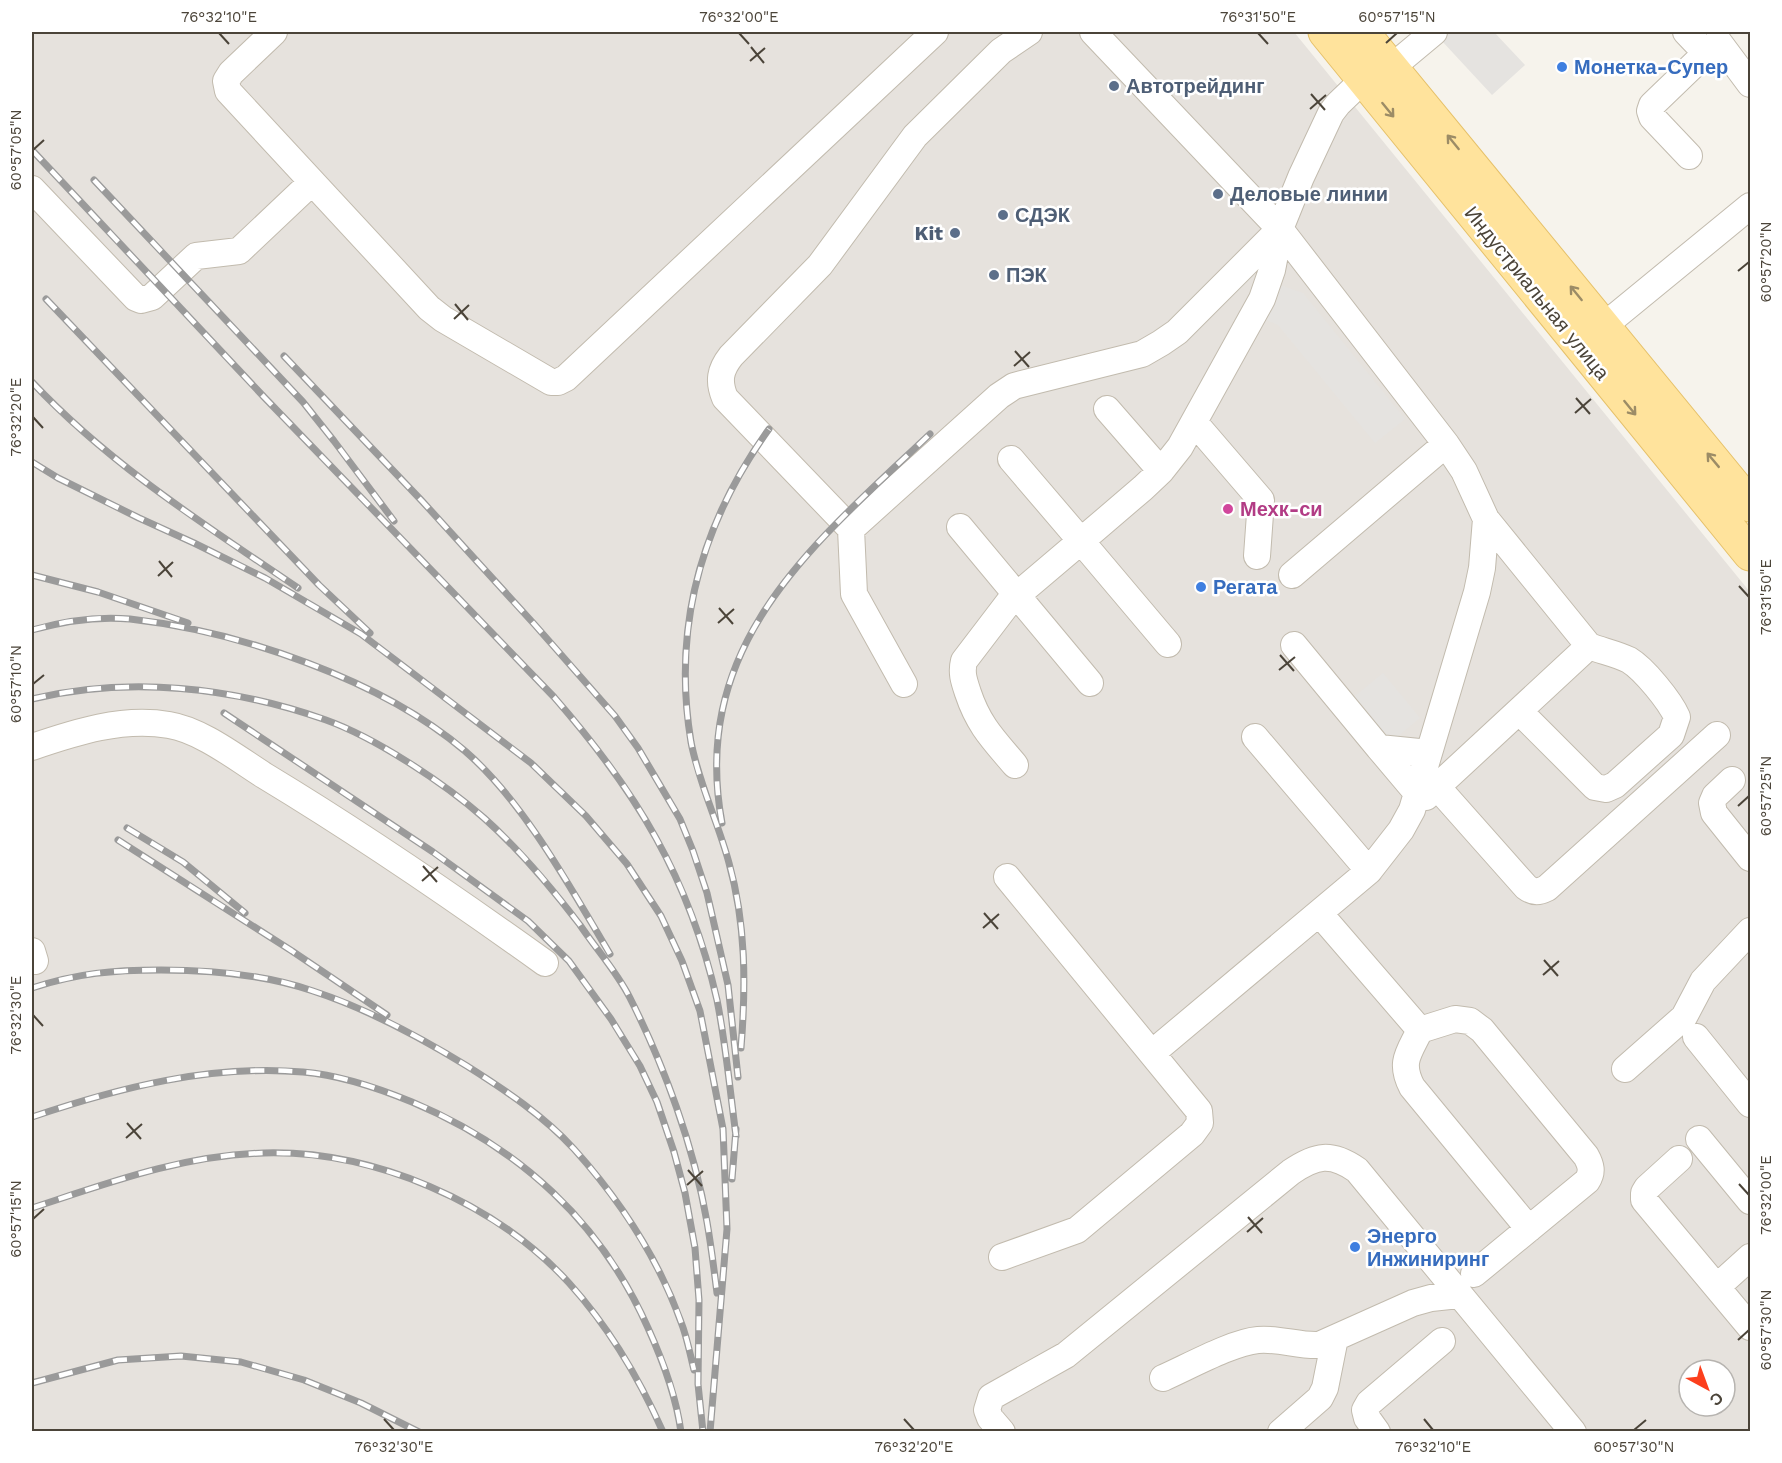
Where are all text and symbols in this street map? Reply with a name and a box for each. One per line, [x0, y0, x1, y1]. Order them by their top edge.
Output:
text: 76°32'10"E [181, 8, 257, 26]
text: 76°32'00"E [699, 8, 779, 26]
text: 76°31'50"E [1220, 8, 1296, 26]
text: 60°57'15"N [1358, 8, 1436, 26]
place label: Монетка-Супер [1574, 55, 1728, 79]
marker: Монетка-Супер [1555, 60, 1569, 74]
place label: Автотрейдинг [1126, 74, 1265, 98]
marker: Автотрейдинг [1107, 79, 1121, 93]
one-way arrow [1382, 101, 1395, 117]
text: 60°57'05"N [7, 109, 25, 191]
one-way arrow [1446, 134, 1459, 150]
place label: Деловые линии [1230, 182, 1388, 206]
marker: Деловые линии [1211, 187, 1225, 201]
street label: Индустриальная улица [1460, 201, 1615, 385]
place label: СДЭК [1015, 203, 1071, 227]
marker: СДЭК [996, 208, 1010, 222]
place label: Kit [915, 221, 943, 245]
text: 60°57'20"N [1757, 221, 1775, 303]
marker: Kit [948, 226, 962, 240]
place label: ПЭК [1006, 263, 1048, 287]
marker: ПЭК [987, 268, 1001, 282]
one-way arrow [1569, 286, 1583, 301]
text: 76°32'20"E [7, 378, 25, 456]
one-way arrow [1624, 400, 1637, 416]
one-way arrow [1707, 452, 1720, 468]
place label: Мехк-си [1240, 497, 1323, 521]
marker: Мехк-си [1221, 502, 1235, 516]
text: 76°31'50"E [1757, 559, 1775, 635]
place label: Регата [1213, 575, 1278, 599]
marker: Регата [1194, 580, 1208, 594]
text: 60°57'10"N [7, 645, 25, 723]
text: 60°57'25"N [1757, 756, 1775, 836]
text: 76°32'30"E [7, 976, 25, 1054]
text: 76°32'00"E [1757, 1155, 1775, 1235]
text: 60°57'15"N [7, 1180, 25, 1258]
place label: Энерго Инжиниринг [1367, 1224, 1489, 1271]
marker: Энерго Инжиниринг [1348, 1240, 1362, 1254]
text: 60°57'30"N [1757, 1289, 1775, 1371]
north arrow [1677, 1358, 1737, 1418]
text: С [1706, 1388, 1727, 1410]
text: 76°32'30"E [355, 1438, 433, 1456]
text: 76°32'20"E [875, 1438, 953, 1456]
text: 76°32'10"E [1395, 1438, 1471, 1456]
text: 60°57'30"N [1593, 1438, 1675, 1456]

